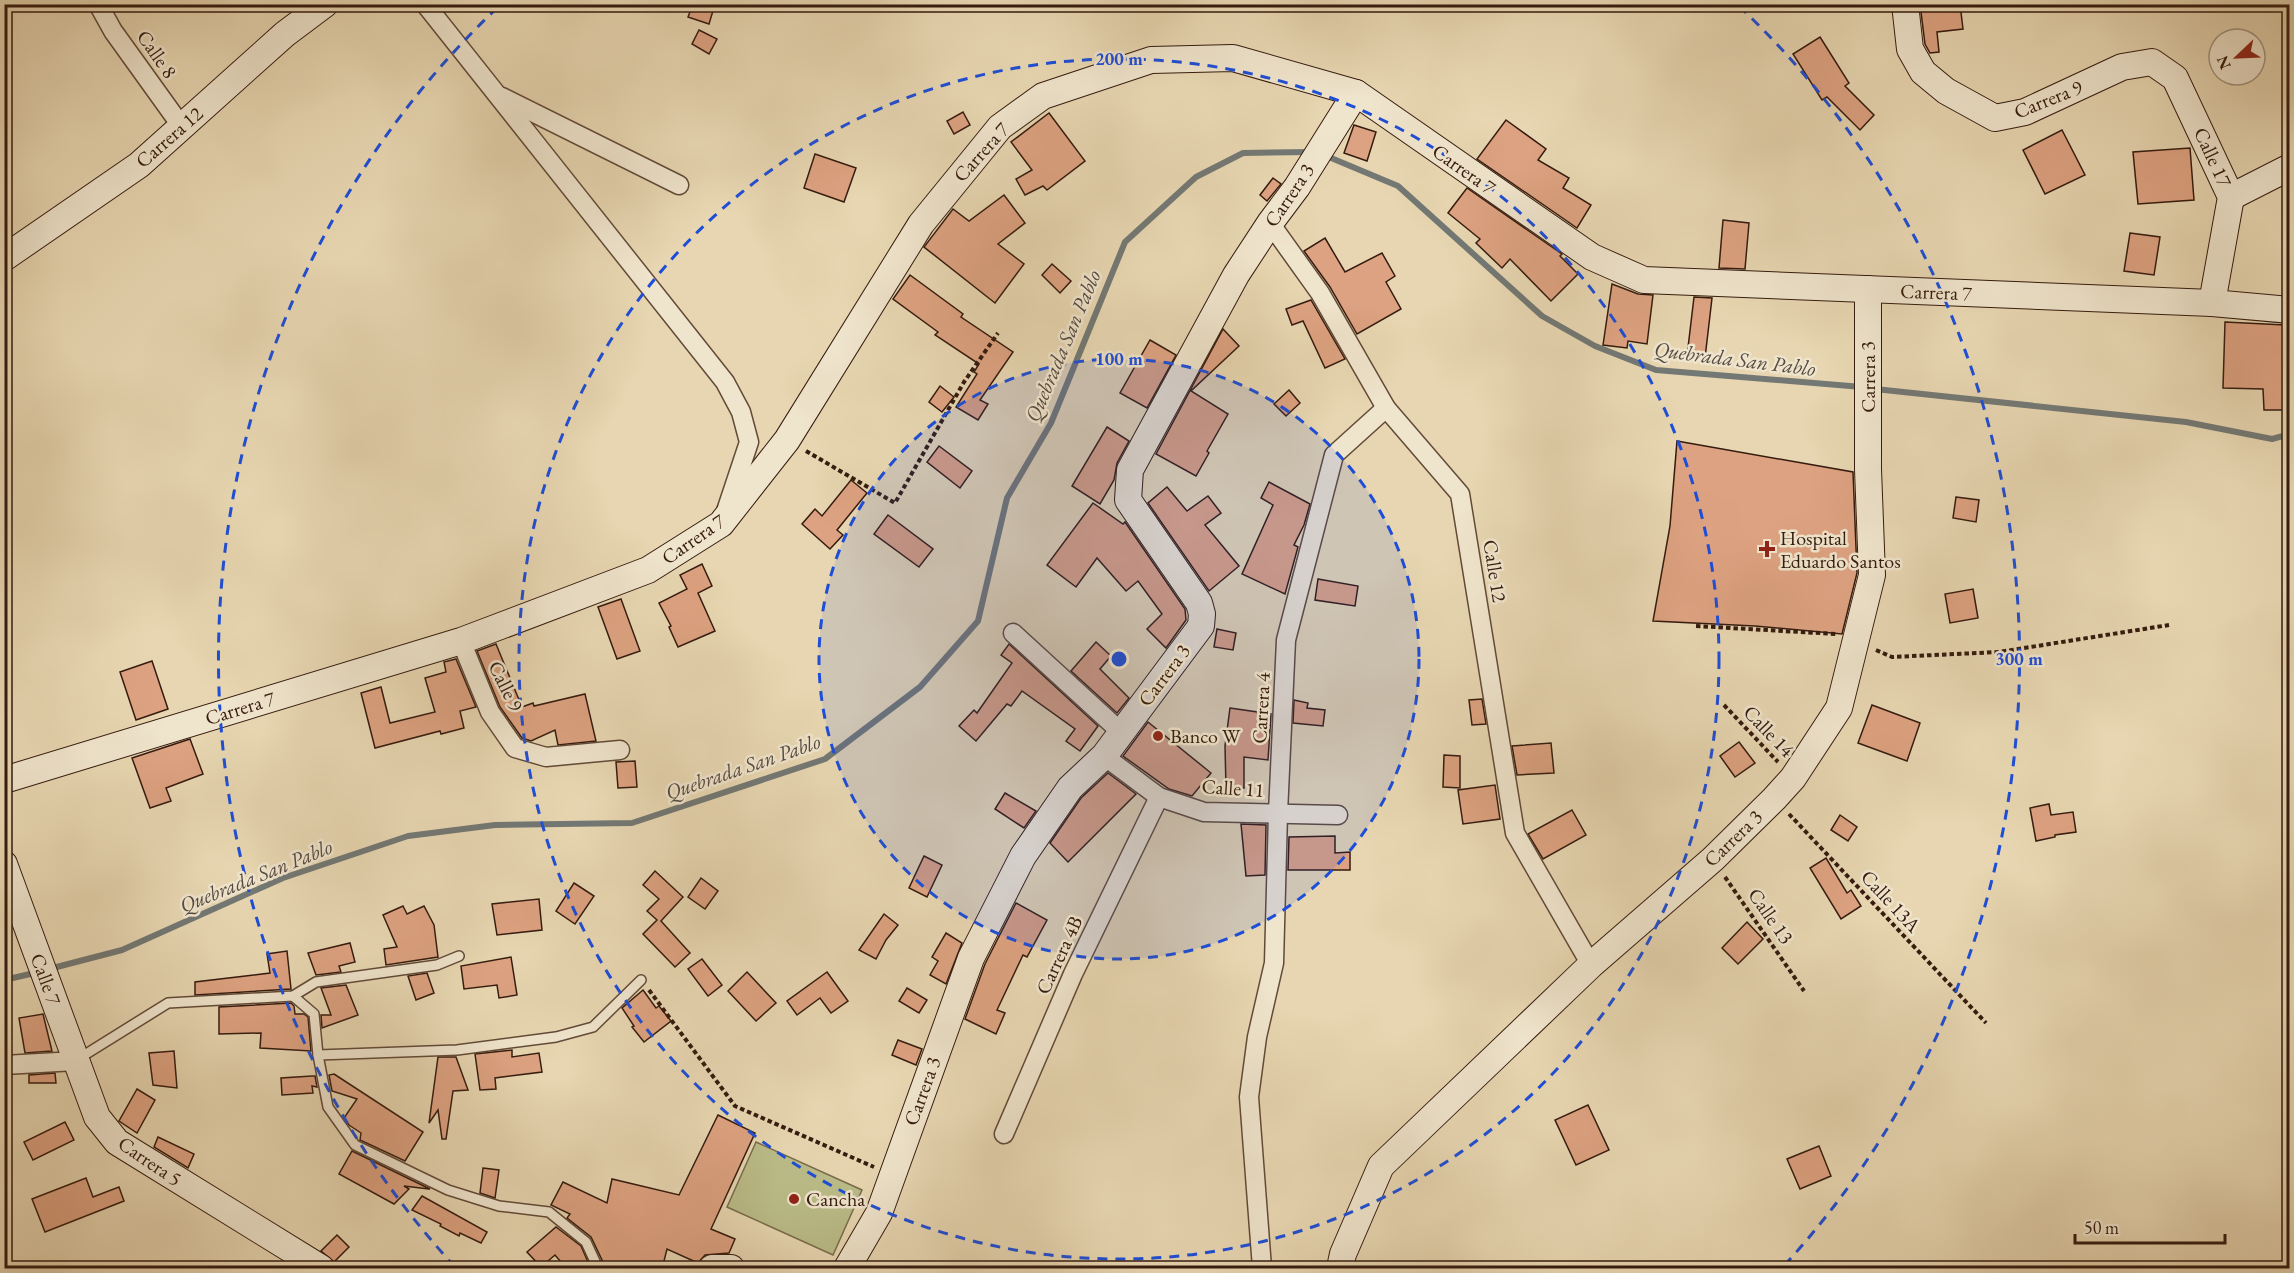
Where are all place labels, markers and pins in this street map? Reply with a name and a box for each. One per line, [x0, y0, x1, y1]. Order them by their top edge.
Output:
place label: Hospital Eduardo Santos [1780, 525, 1901, 574]
marker: Hospital Eduardo Santos [1758, 540, 1776, 558]
centre of rings [1109, 649, 1129, 669]
place label: Banco W [1170, 723, 1241, 749]
marker: Banco W [1151, 729, 1165, 743]
place label: Cancha [806, 1186, 865, 1212]
marker: Cancha [787, 1192, 801, 1206]

